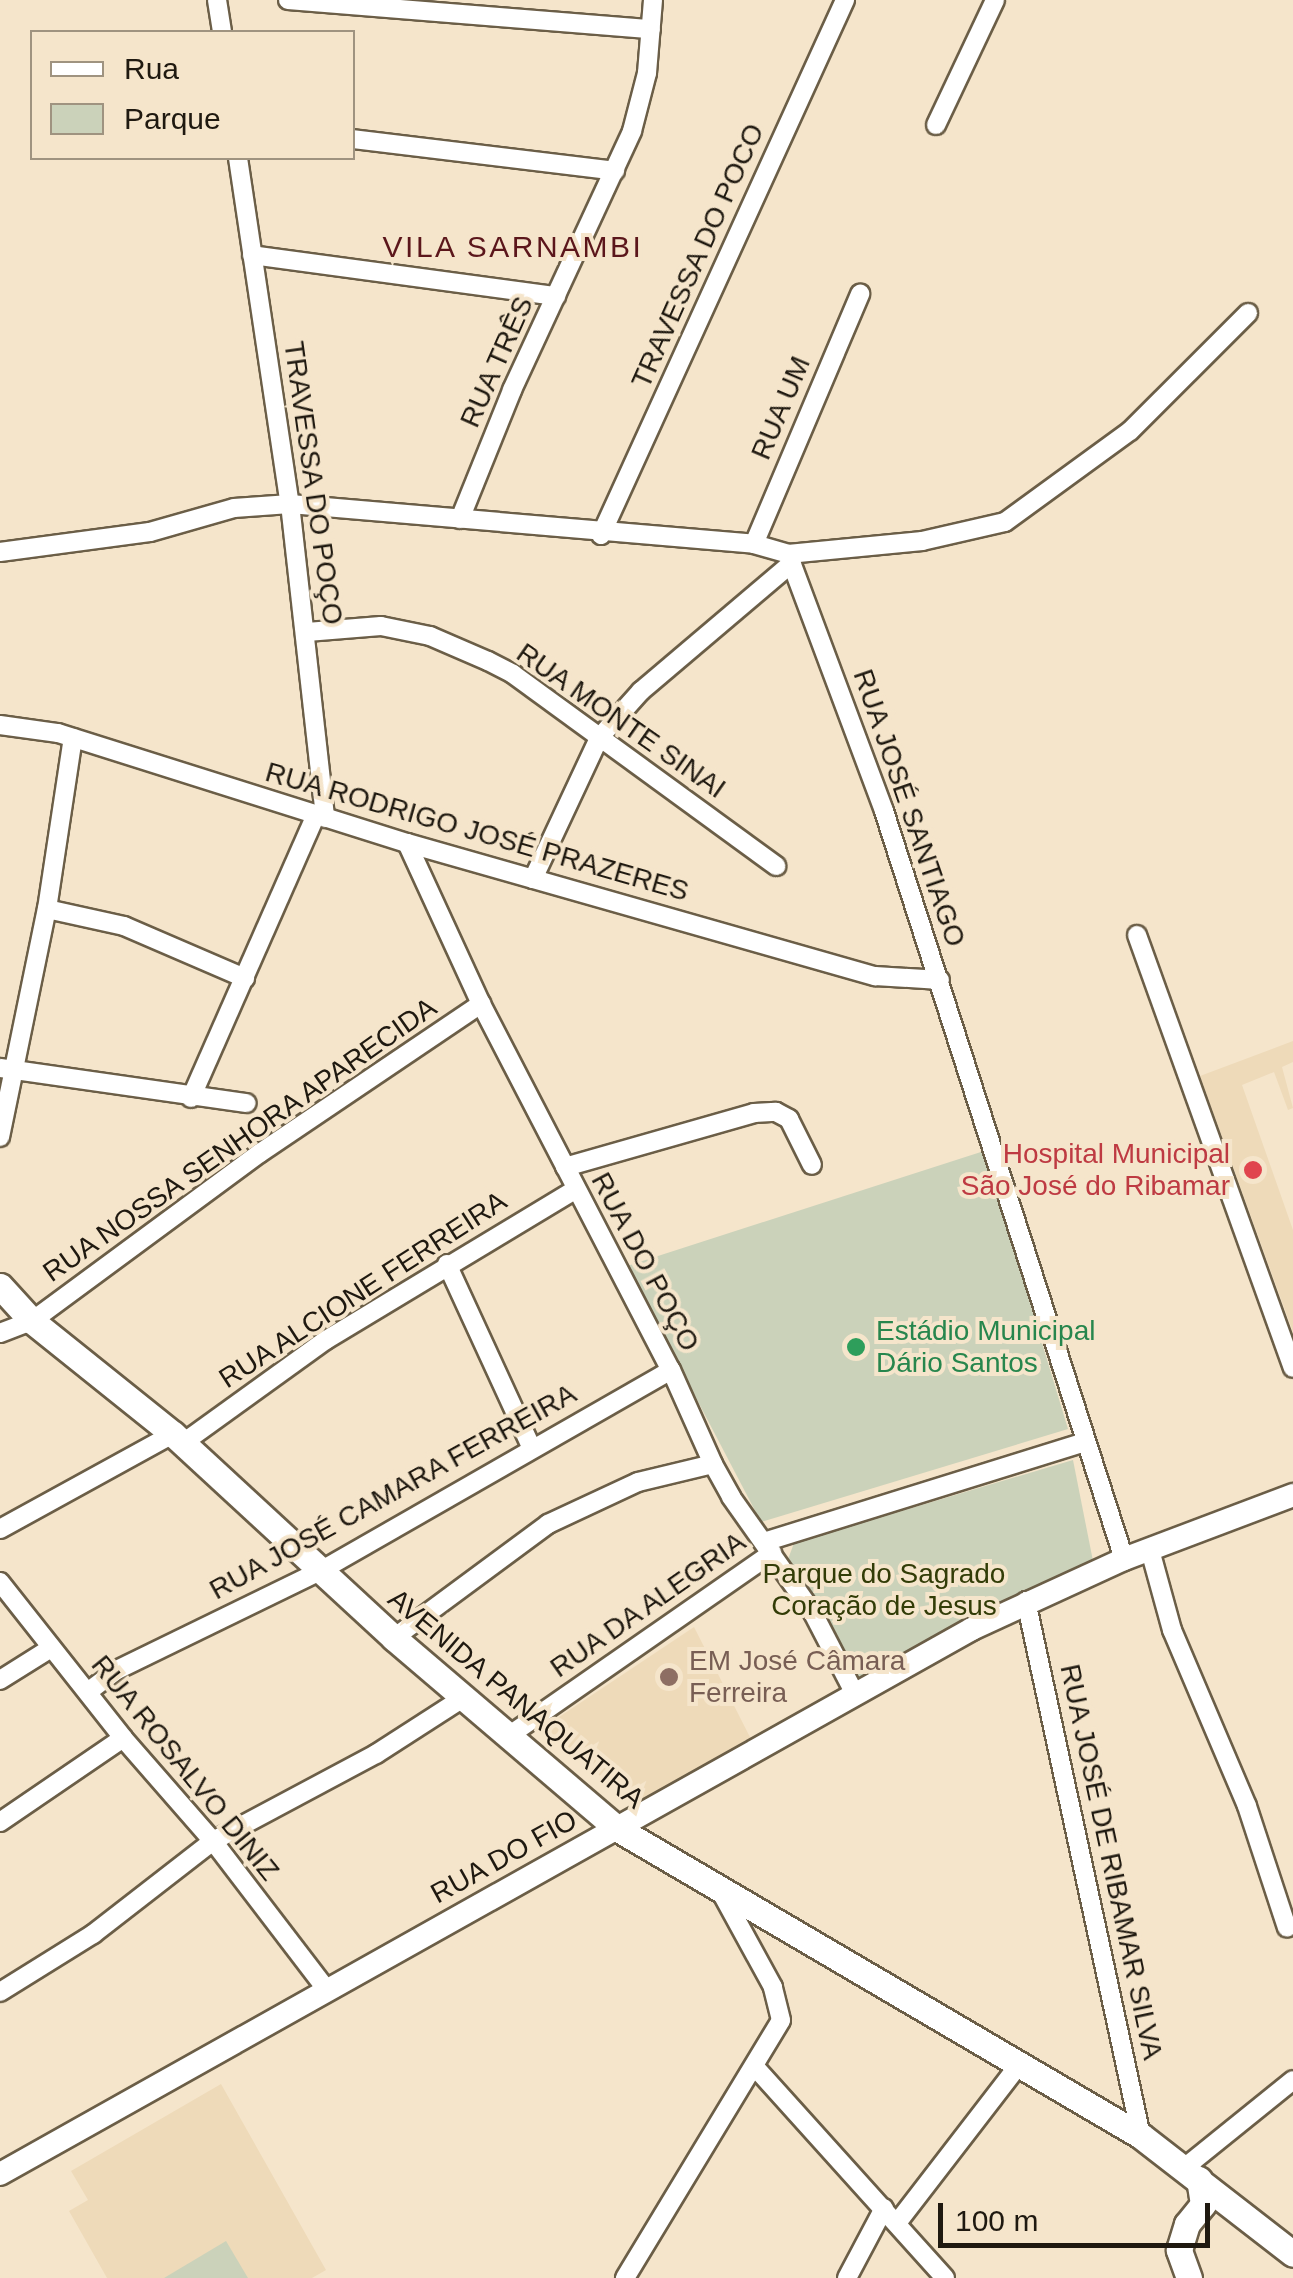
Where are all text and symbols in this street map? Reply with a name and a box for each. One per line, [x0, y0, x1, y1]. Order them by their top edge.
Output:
legend [30, 30, 355, 160]
text: Rua [124, 52, 179, 85]
text: Parque [124, 102, 221, 135]
street label: TRAVESSA DO POCO [624, 118, 772, 394]
district label: VILA SARNAMBI [382, 229, 644, 265]
street label: RUA TRÊS [453, 291, 541, 433]
street label: TRAVESSA DO POÇO [276, 338, 350, 628]
street label: RUA UM [744, 351, 818, 465]
street label: RUA MONTE SINAI [509, 636, 733, 806]
street label: RUA JOSÉ SANTIAGO [846, 664, 972, 952]
street label: RUA RODRIGO JOSÉ PRAZERES [261, 755, 693, 909]
street label: RUA NOSSA SENHORA APARECIDA [34, 989, 446, 1291]
place label: Hospital Municipal São José do Ribamar [961, 1137, 1230, 1203]
marker: Hospital Municipal São José do Ribamar [1240, 1157, 1266, 1183]
street label: RUA DO POÇO [583, 1166, 707, 1358]
street label: RUA ALCIONE FERREIRA [212, 1184, 514, 1396]
place label: Estádio Municipal Dário Santos [876, 1314, 1095, 1380]
marker: Estádio Municipal Dário Santos [845, 1336, 867, 1358]
street label: RUA JOSÉ CAMARA FERREIRA [203, 1376, 583, 1608]
street label: RUA DA ALEGRIA [542, 1524, 754, 1686]
park label: Parque do Sagrado Coração de Jesus [763, 1557, 1005, 1623]
street label: AVENIDA PANAQUATIRA [381, 1582, 651, 1816]
place label: EM José Câmara Ferreira [689, 1644, 905, 1710]
street label: RUA ROSALVO DINIZ [83, 1648, 287, 1888]
street label: RUA JOSÉ DE RIBAMAR SILVA [1052, 1660, 1170, 2064]
marker: EM José Câmara Ferreira [658, 1666, 680, 1688]
street label: RUA DO FIO [424, 1803, 584, 1911]
scale bar [943, 2183, 1216, 2245]
text: 100 m [955, 2204, 1038, 2237]

